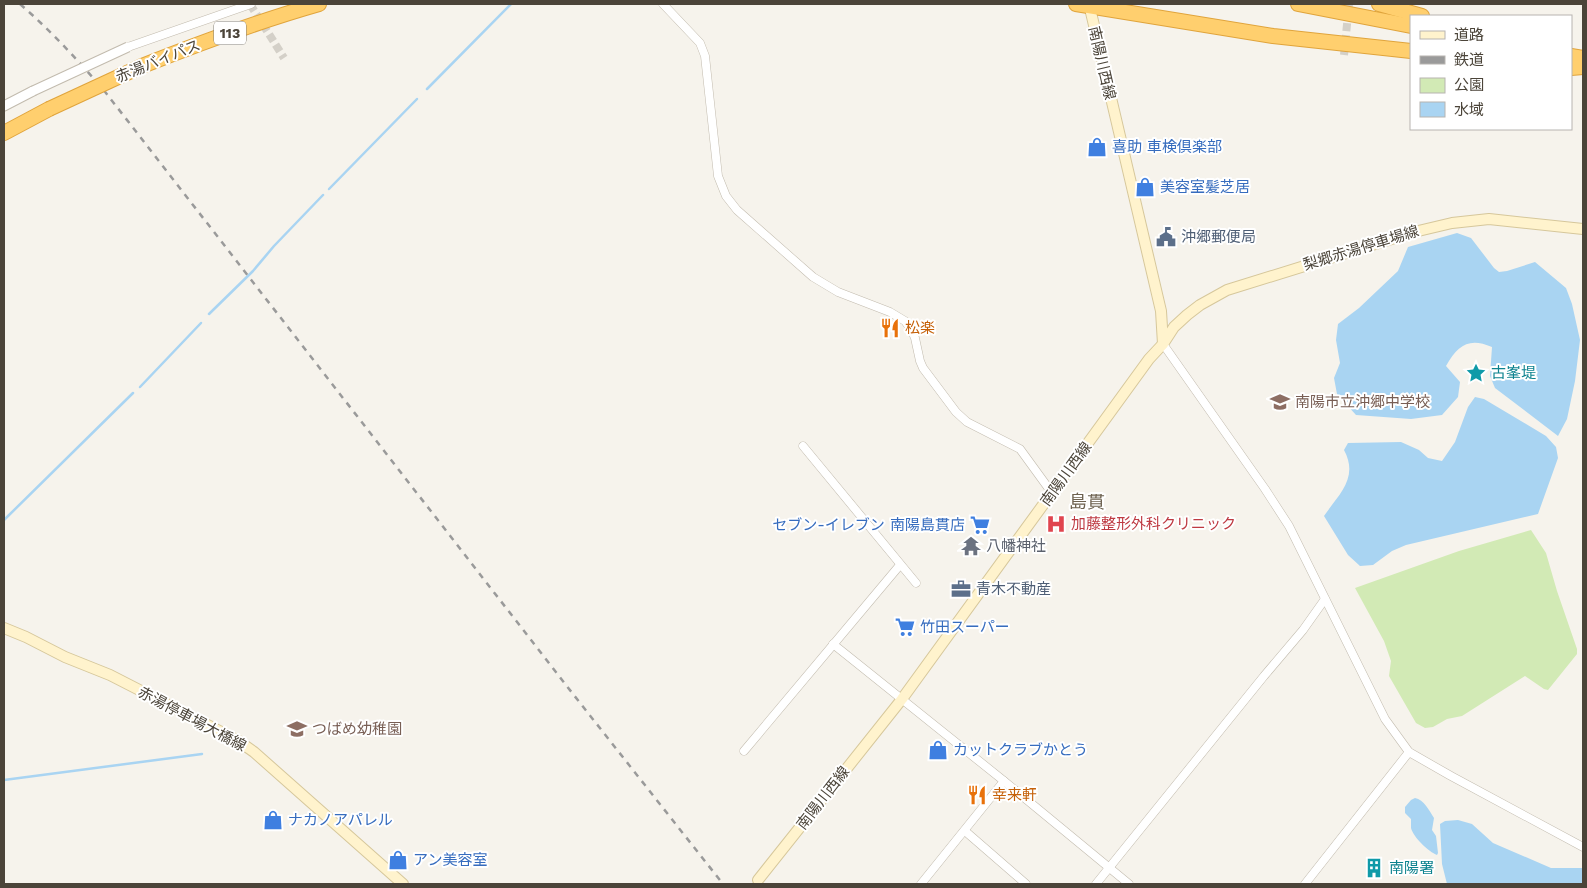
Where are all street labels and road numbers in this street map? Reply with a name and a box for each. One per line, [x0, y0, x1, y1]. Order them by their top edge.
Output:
road number: 113 [214, 22, 246, 44]
street label: 南陽川西線 [1085, 24, 1119, 102]
street label: 赤湯バイパス [113, 36, 203, 86]
street label: 梨郷赤湯停車場線 [1301, 222, 1421, 274]
street label: 南陽川西線 [1037, 438, 1095, 510]
street label: 赤湯停車場大橋線 [135, 683, 249, 755]
street label: 南陽川西線 [793, 763, 853, 833]

